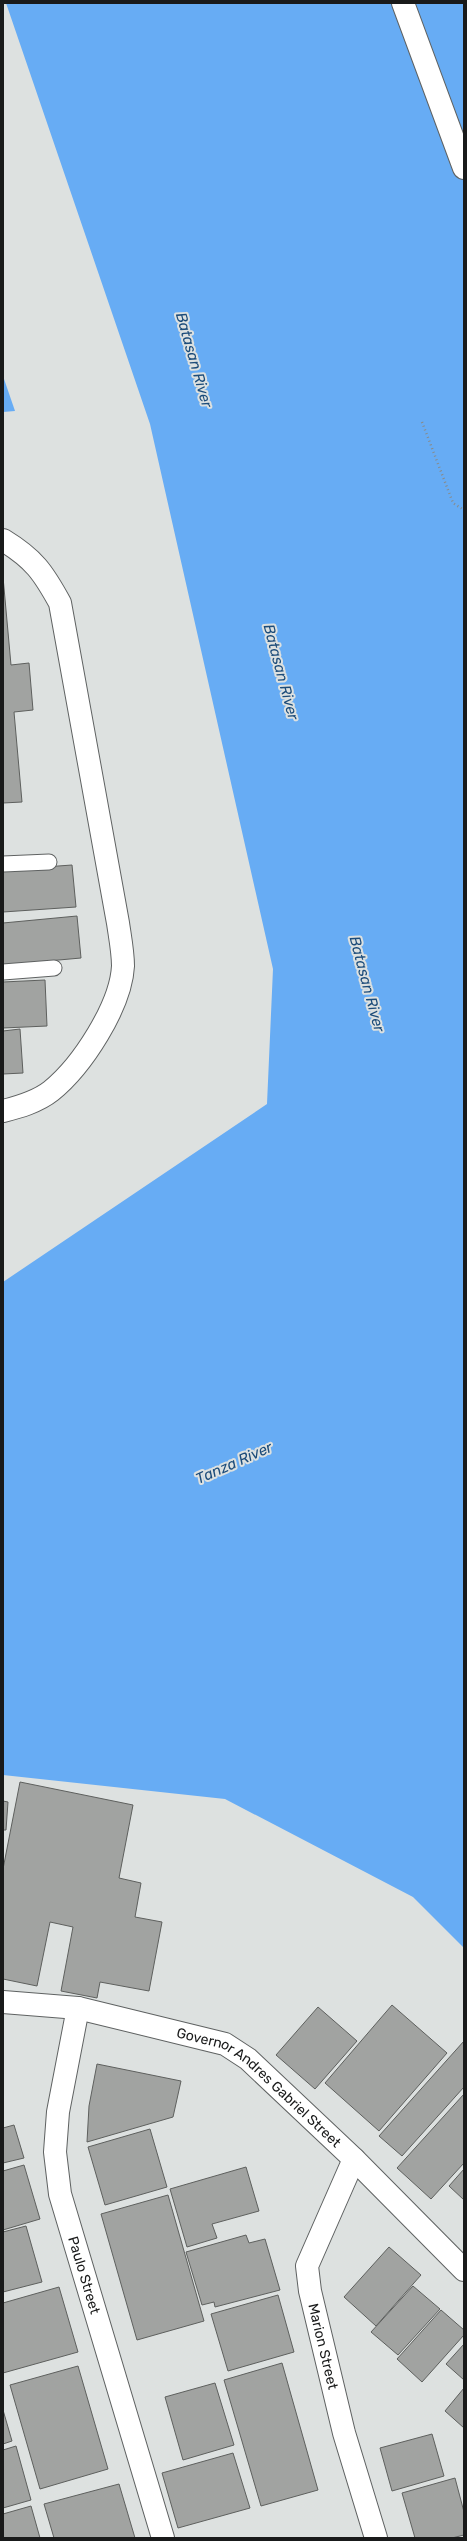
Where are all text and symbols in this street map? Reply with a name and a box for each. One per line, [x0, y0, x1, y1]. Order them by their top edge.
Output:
water label: Batasan River [172, 310, 217, 411]
water label: Batasan River [260, 622, 303, 723]
water label: Batasan River [346, 934, 389, 1035]
water label: Tanza River [193, 1438, 276, 1488]
street label: Governor Andres Gabriel Street [175, 2024, 345, 2151]
street label: Paulo Street [65, 2234, 104, 2317]
street label: Marion Street [305, 2302, 342, 2392]

